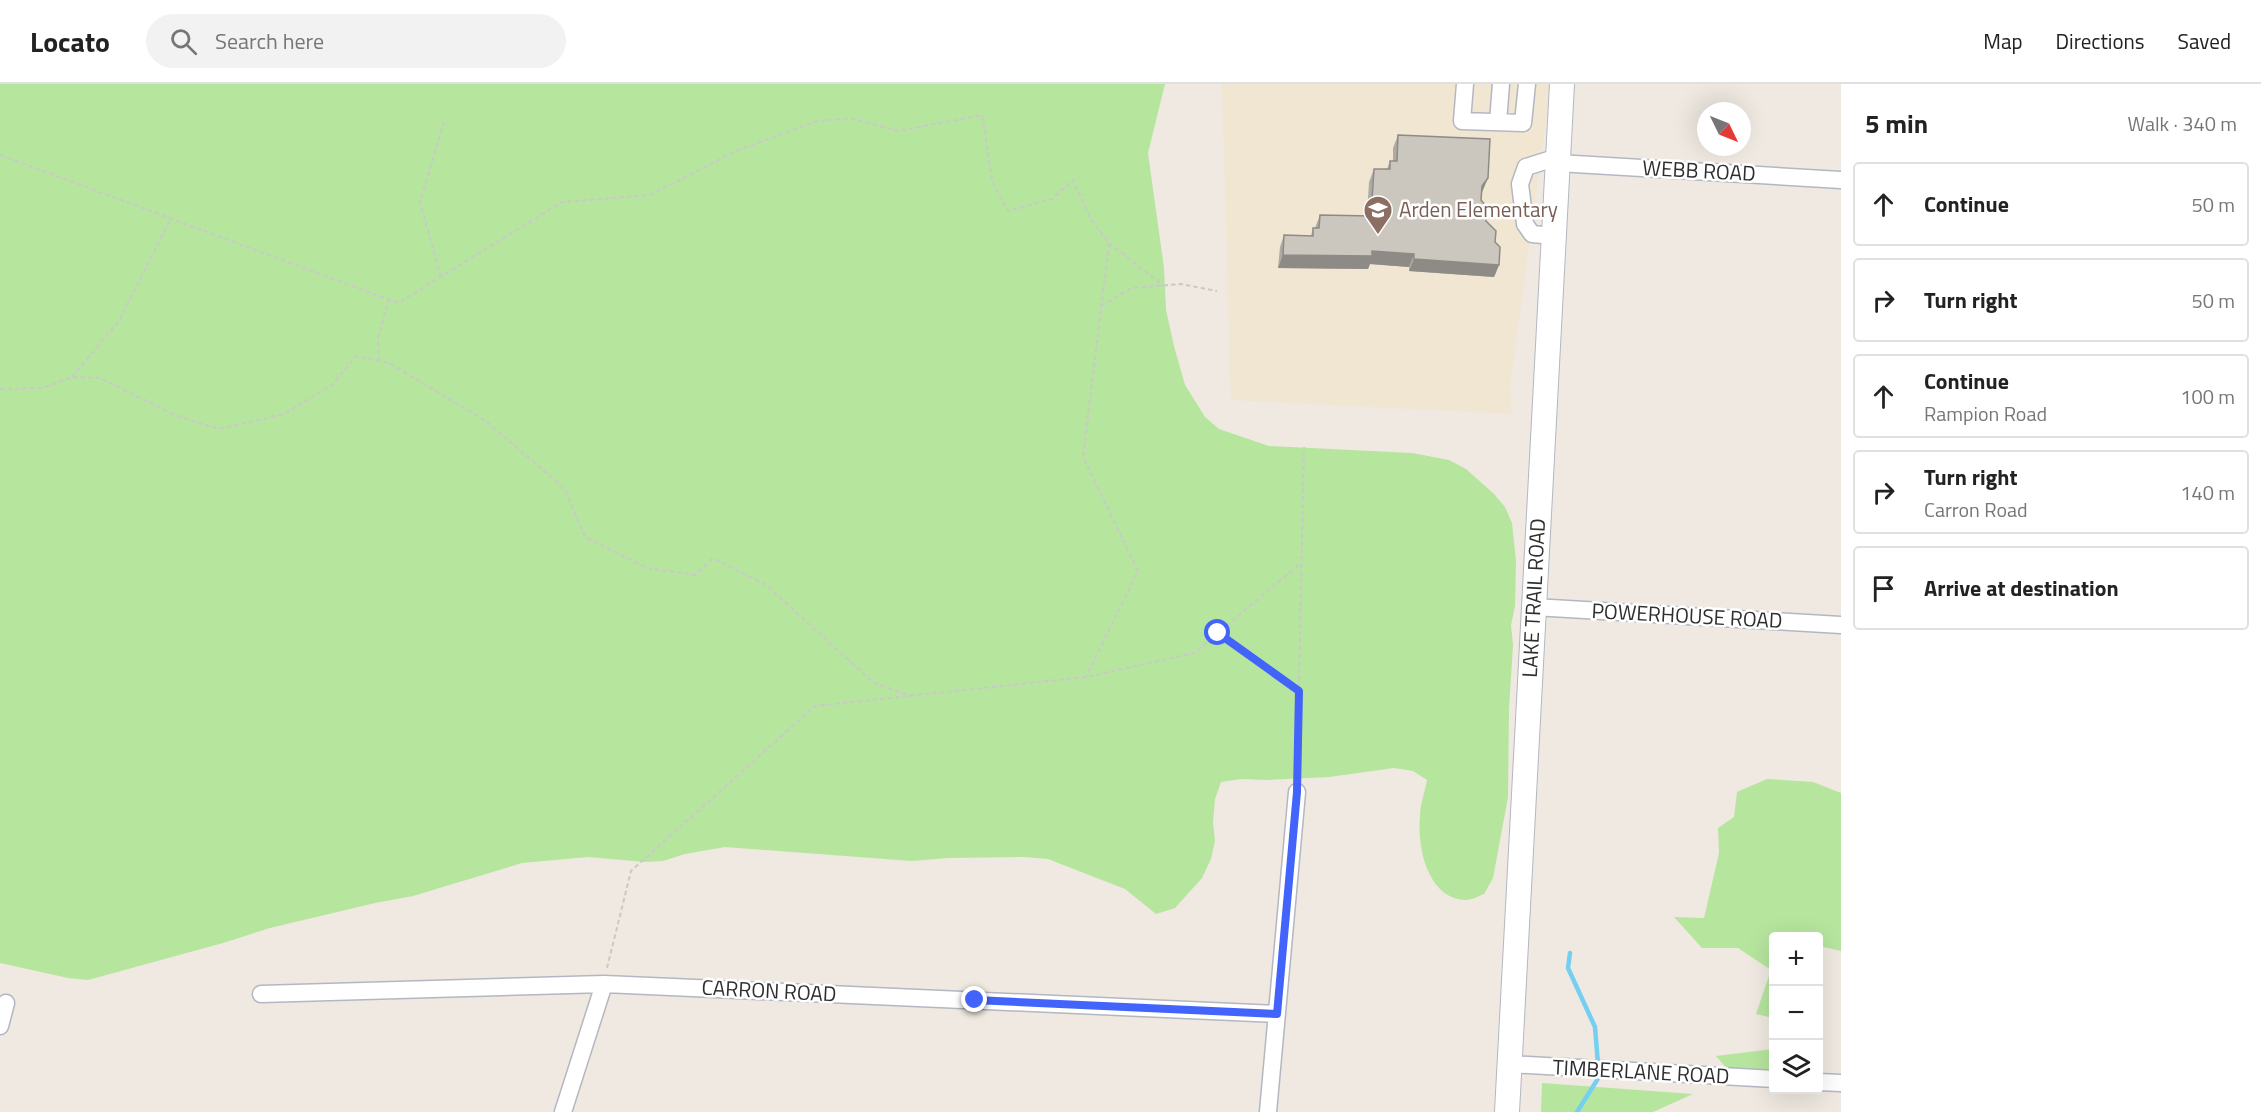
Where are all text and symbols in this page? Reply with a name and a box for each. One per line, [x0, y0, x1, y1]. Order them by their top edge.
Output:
search box [146, 14, 566, 68]
text: Locato [30, 20, 110, 63]
text: Search here [215, 24, 324, 58]
icon: search [167, 25, 200, 58]
text: Map [1983, 25, 2023, 57]
text: Directions [2056, 25, 2145, 57]
text: Saved [2178, 25, 2231, 57]
north arrow [1697, 102, 1751, 156]
text: 5 min [1865, 104, 1928, 143]
text: Walk · 340 m [2128, 108, 2237, 139]
street label: WEBB ROAD [1642, 151, 1756, 189]
text: Continue [1924, 187, 2009, 221]
icon: ahead [1867, 188, 1900, 221]
text: 50 m [2191, 189, 2235, 220]
place label: Arden Elementary [1399, 193, 1558, 225]
school or university icon: Arden Elementary [1362, 194, 1394, 236]
text: Turn right [1924, 283, 2018, 317]
icon: right [1867, 284, 1900, 317]
text: 50 m [2191, 285, 2235, 316]
text: Continue [1924, 364, 2009, 398]
icon: ahead [1867, 380, 1900, 413]
text: 100 m [2180, 381, 2235, 412]
text: Rampion Road [1924, 398, 2047, 429]
text: Turn right [1924, 460, 2018, 494]
icon: right [1867, 476, 1900, 509]
text: 140 m [2180, 477, 2235, 508]
text: Carron Road [1924, 494, 2028, 525]
street label: LAKE TRAIL ROAD [1513, 517, 1553, 678]
text: Arrive at destination [1924, 571, 2119, 605]
icon: arrive [1867, 572, 1900, 605]
street label: POWERHOUSE ROAD [1591, 594, 1783, 636]
route start [1204, 619, 1230, 645]
map controls [1769, 932, 1823, 1094]
button: + [1769, 932, 1823, 986]
street label: CARRON ROAD [701, 970, 837, 1010]
route end [961, 986, 987, 1012]
button: − [1769, 986, 1823, 1040]
button: layers [1769, 1040, 1823, 1094]
street label: TIMBERLANE ROAD [1552, 1050, 1730, 1092]

